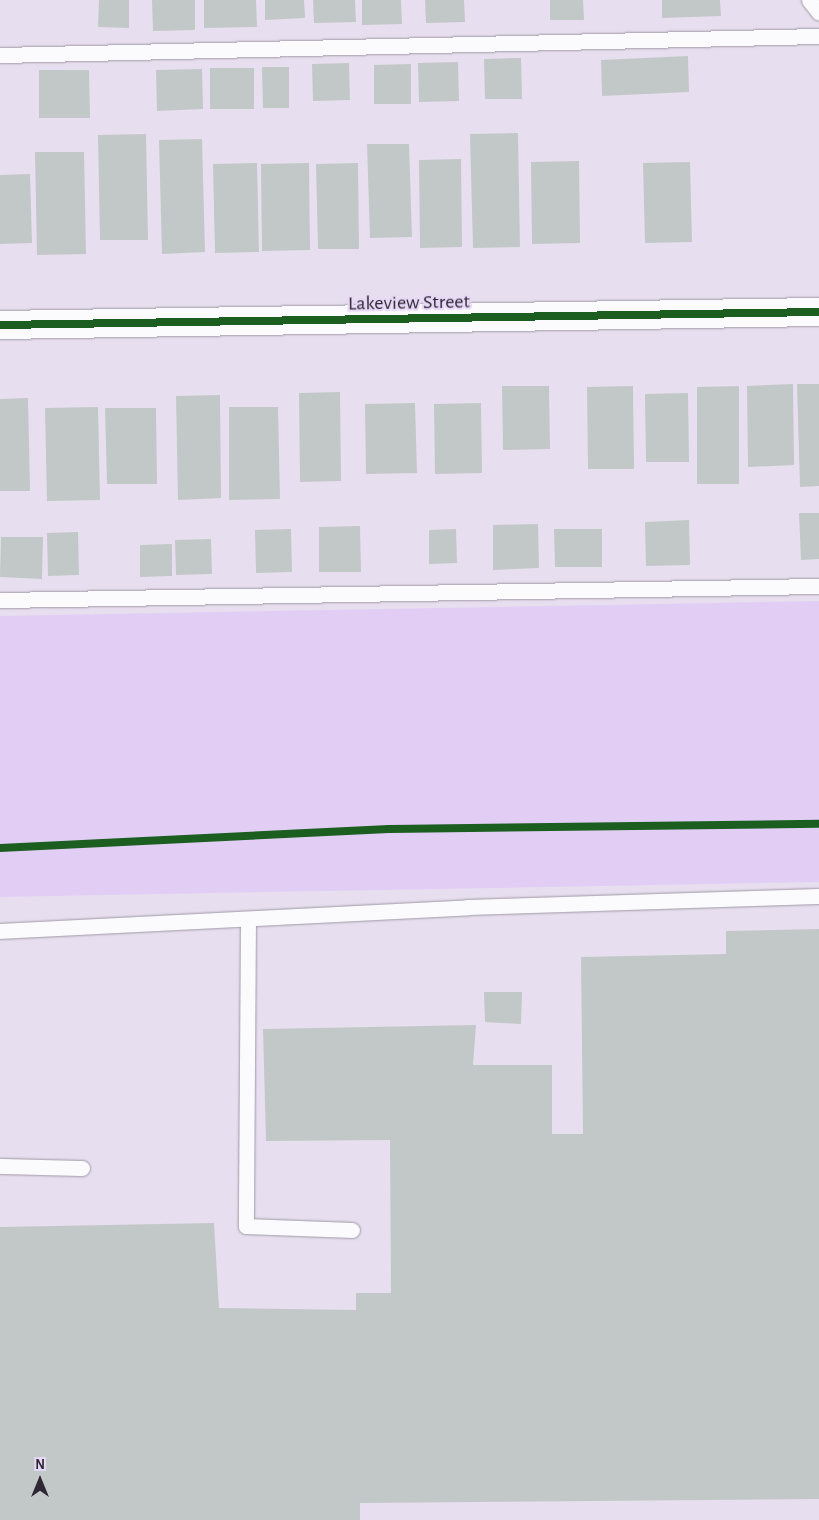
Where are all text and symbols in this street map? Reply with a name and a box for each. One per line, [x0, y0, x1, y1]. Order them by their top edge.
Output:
street label: Lakeview Street [348, 290, 470, 316]
north arrow [15, 1455, 65, 1505]
text: N [35, 1458, 45, 1472]

